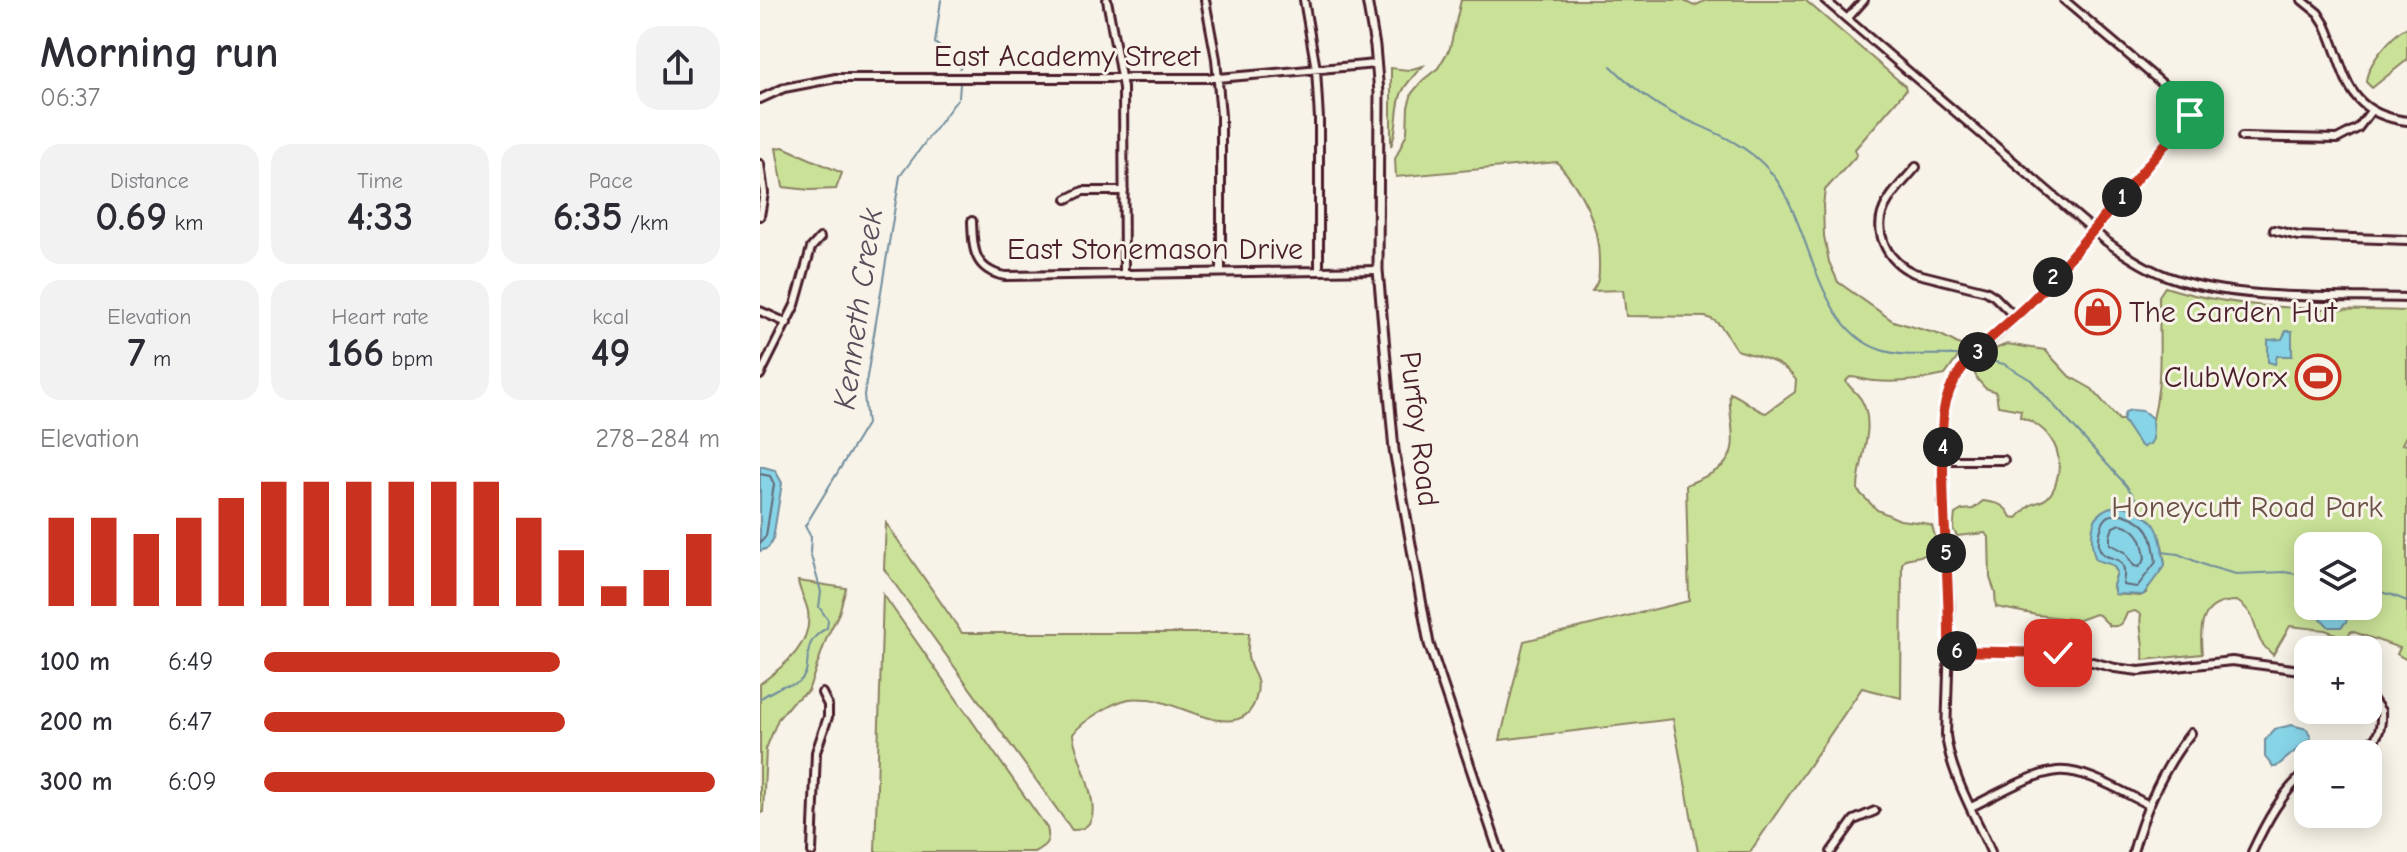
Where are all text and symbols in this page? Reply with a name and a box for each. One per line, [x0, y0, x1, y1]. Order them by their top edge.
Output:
button: share [636, 26, 720, 110]
text: Morning run [40, 27, 279, 78]
street label: East Academy Street [934, 39, 1202, 74]
pin [2156, 81, 2224, 149]
text: 06:37 [40, 83, 100, 113]
icon: arrive [2168, 93, 2212, 137]
text: Distance [110, 168, 189, 194]
text: Time [357, 168, 403, 194]
text: Pace [588, 168, 633, 194]
pin: 1 [2102, 177, 2142, 217]
text: 1 [2118, 184, 2126, 210]
text: 0.69 [95, 194, 167, 240]
text: 4:33 [347, 194, 413, 240]
text: 6:35 [553, 194, 623, 240]
water label: Kenneth Creek [826, 206, 890, 412]
text: km [167, 210, 203, 236]
text: /km [623, 210, 669, 236]
street label: East Stonemason Drive [1007, 232, 1303, 267]
pin: 2 [2033, 257, 2073, 297]
text: 2 [2048, 264, 2058, 290]
shop icon: The Garden Hut [2074, 288, 2122, 336]
place label: The Garden Hut [2129, 295, 2338, 330]
text: Elevation [107, 304, 191, 330]
text: Heart rate [331, 304, 428, 330]
text: kcal [592, 304, 629, 330]
text: 7 [128, 330, 146, 376]
text: 166 [327, 330, 384, 376]
text: 49 [591, 330, 631, 376]
pin: 3 [1958, 332, 1998, 372]
text: 3 [1973, 339, 1983, 365]
text: m [146, 346, 171, 372]
text: bpm [384, 346, 433, 372]
street label: Purfoy Road [1392, 350, 1446, 508]
sports icon: ClubWorx [2294, 353, 2342, 401]
place label: ClubWorx [2164, 360, 2288, 395]
text: Elevation [40, 424, 140, 454]
text: 278–284 m [596, 424, 720, 454]
pin: 4 [1923, 427, 1963, 467]
text: 4 [1938, 434, 1948, 460]
park label: Honeycutt Road Park [2111, 490, 2383, 525]
map controls [2294, 532, 2382, 828]
button: layers [2294, 532, 2382, 620]
pin: 5 [1926, 533, 1966, 573]
text: 5 [1940, 540, 1952, 566]
pin [2024, 619, 2092, 687]
pin: 6 [1937, 631, 1977, 671]
icon: check [2036, 631, 2080, 675]
button: + [2294, 636, 2382, 724]
text: 6 [1951, 638, 1963, 664]
text: 100 m [40, 647, 110, 677]
text: 6:49 [168, 647, 213, 677]
text: 200 m [40, 707, 113, 737]
text: 6:47 [168, 707, 212, 737]
button: − [2294, 740, 2382, 828]
text: 300 m [40, 767, 113, 797]
text: 6:09 [168, 767, 216, 797]

